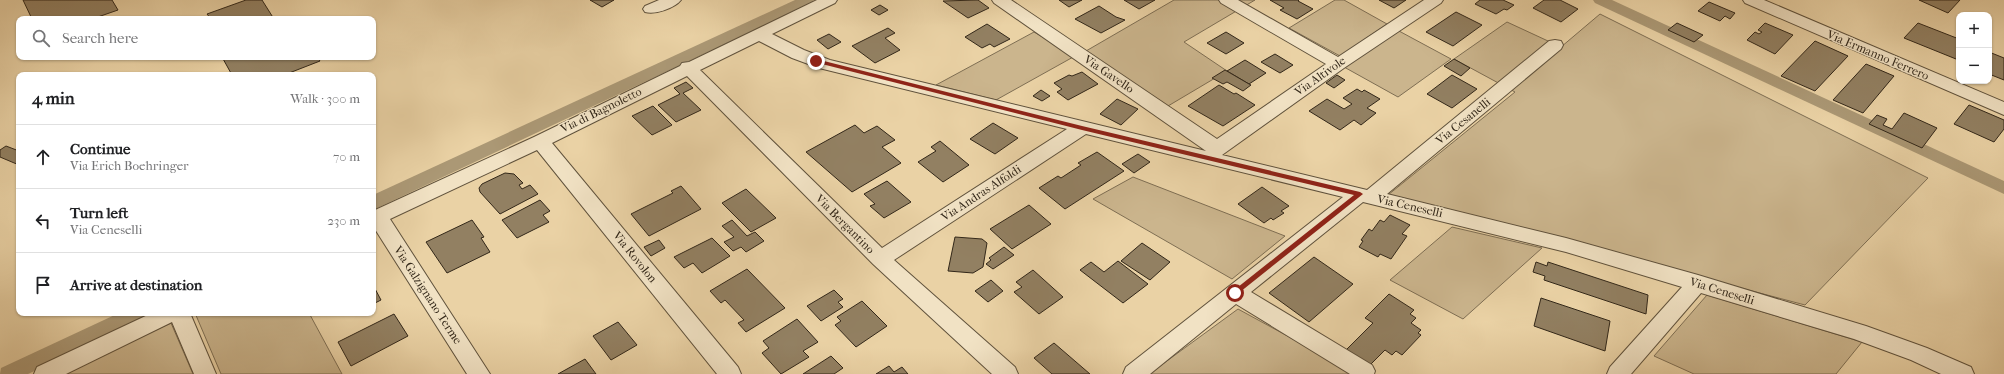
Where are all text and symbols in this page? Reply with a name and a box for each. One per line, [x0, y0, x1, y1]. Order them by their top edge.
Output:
map controls [1956, 12, 1992, 84]
button: + [1956, 12, 1992, 48]
search box [16, 16, 376, 60]
icon: search [30, 27, 52, 49]
street label: Via Ermanno Ferrero [1824, 27, 1931, 83]
text: Search here [62, 29, 138, 47]
button: − [1956, 48, 1992, 84]
route end [807, 52, 825, 70]
street label: Via Gavello [1080, 52, 1137, 96]
street label: Via Altivole [1291, 53, 1348, 99]
street label: Via di Bagnoletto [557, 84, 644, 136]
text: 4 min [32, 88, 75, 108]
text: Walk · 300 m [290, 91, 360, 106]
street label: Via Cesanelli [1432, 94, 1494, 148]
text: Continue [70, 140, 130, 158]
icon: ahead [32, 146, 54, 168]
text: 70 m [333, 149, 360, 164]
text: Via Erich Boehringer [70, 158, 189, 173]
street label: Via Andras Alfoldi [938, 162, 1024, 225]
street label: Via Bergantino [812, 191, 877, 256]
street label: Via Ceneselli [1375, 191, 1445, 220]
text: Turn left [70, 204, 128, 222]
icon: left [32, 210, 54, 232]
text: 230 m [327, 213, 360, 228]
text: Via Ceneselli [70, 222, 142, 237]
street label: Via Rovolon [609, 228, 660, 285]
street label: Via Galzignano Terme [390, 242, 465, 347]
icon: arrive [32, 274, 54, 296]
street label: Via Ceneselli [1687, 274, 1756, 308]
text: Arrive at destination [70, 276, 202, 294]
route start [1226, 284, 1244, 302]

